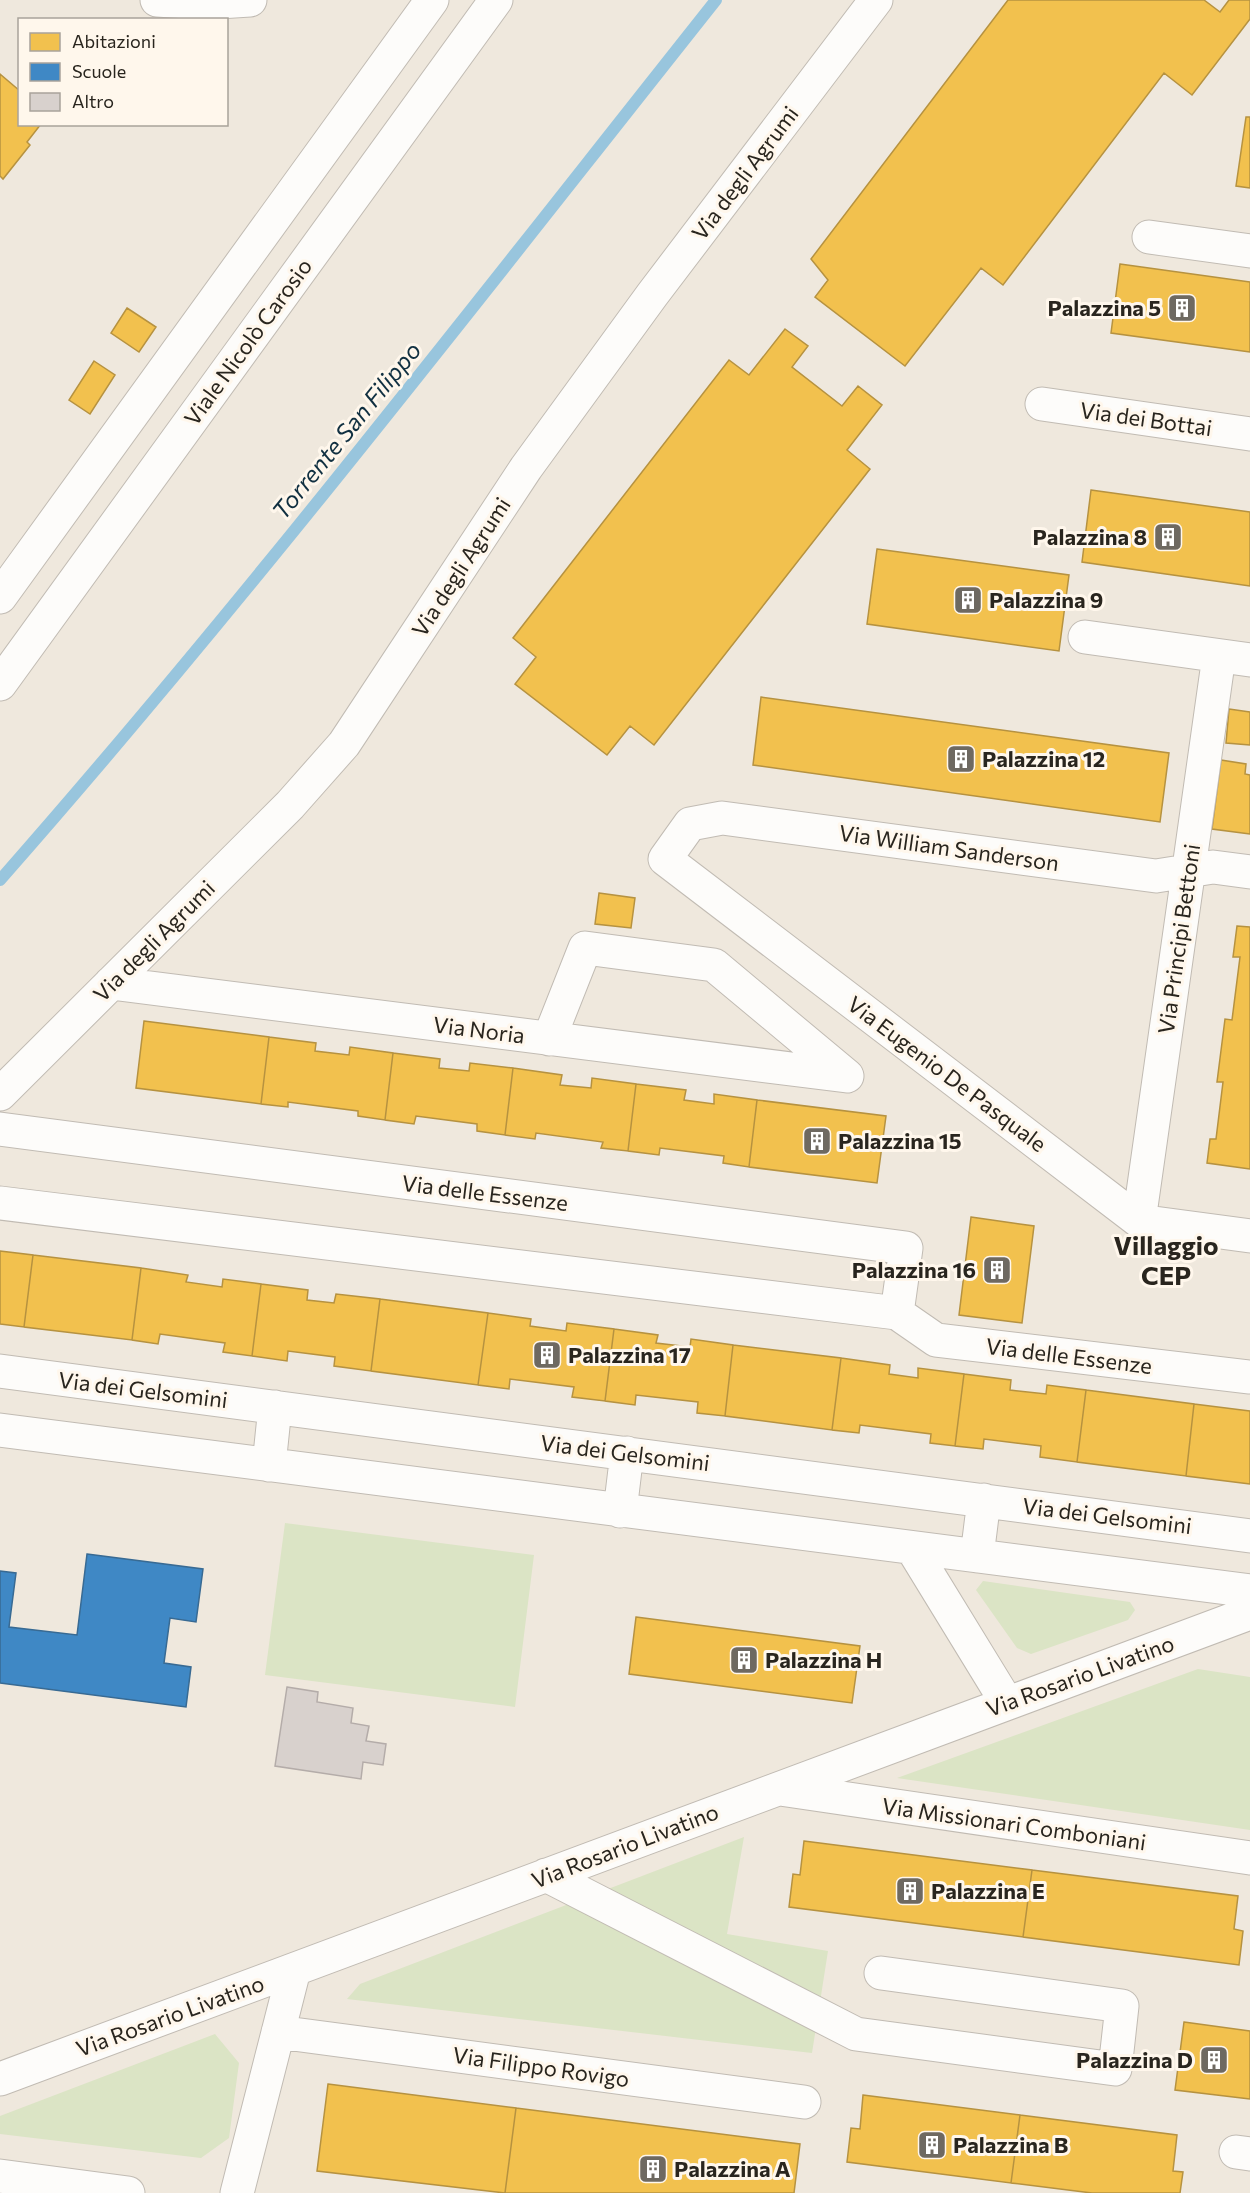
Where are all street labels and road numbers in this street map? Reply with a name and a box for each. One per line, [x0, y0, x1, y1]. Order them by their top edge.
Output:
street label: Via degli Agrumi [685, 100, 804, 245]
street label: Viale Nicolò Carosio [178, 253, 317, 430]
street label: Via dei Bottai [1078, 396, 1214, 441]
street label: Via degli Agrumi [405, 492, 516, 641]
street label: Via William Sanderson [837, 819, 1061, 876]
street label: Via Principi Bettoni [1152, 842, 1205, 1036]
street label: Via degli Agrumi [87, 874, 220, 1007]
street label: Via Eugenio De Pasquale [843, 990, 1052, 1157]
street label: Via Noria [432, 1010, 526, 1049]
street label: Via delle Essenze [400, 1169, 570, 1216]
street label: Via delle Essenze [984, 1332, 1154, 1379]
street label: Via dei Gelsomini [57, 1366, 229, 1413]
street label: Via dei Gelsomini [539, 1429, 711, 1476]
street label: Via dei Gelsomini [1021, 1492, 1193, 1539]
street label: Via Rosario Livatino [982, 1629, 1177, 1722]
street label: Via Missionari Comboniani [880, 1792, 1148, 1855]
street label: Via Rosario Livatino [528, 1797, 722, 1894]
street label: Via Rosario Livatino [72, 1969, 267, 2062]
street label: Via Filippo Rovigo [451, 2041, 631, 2092]

